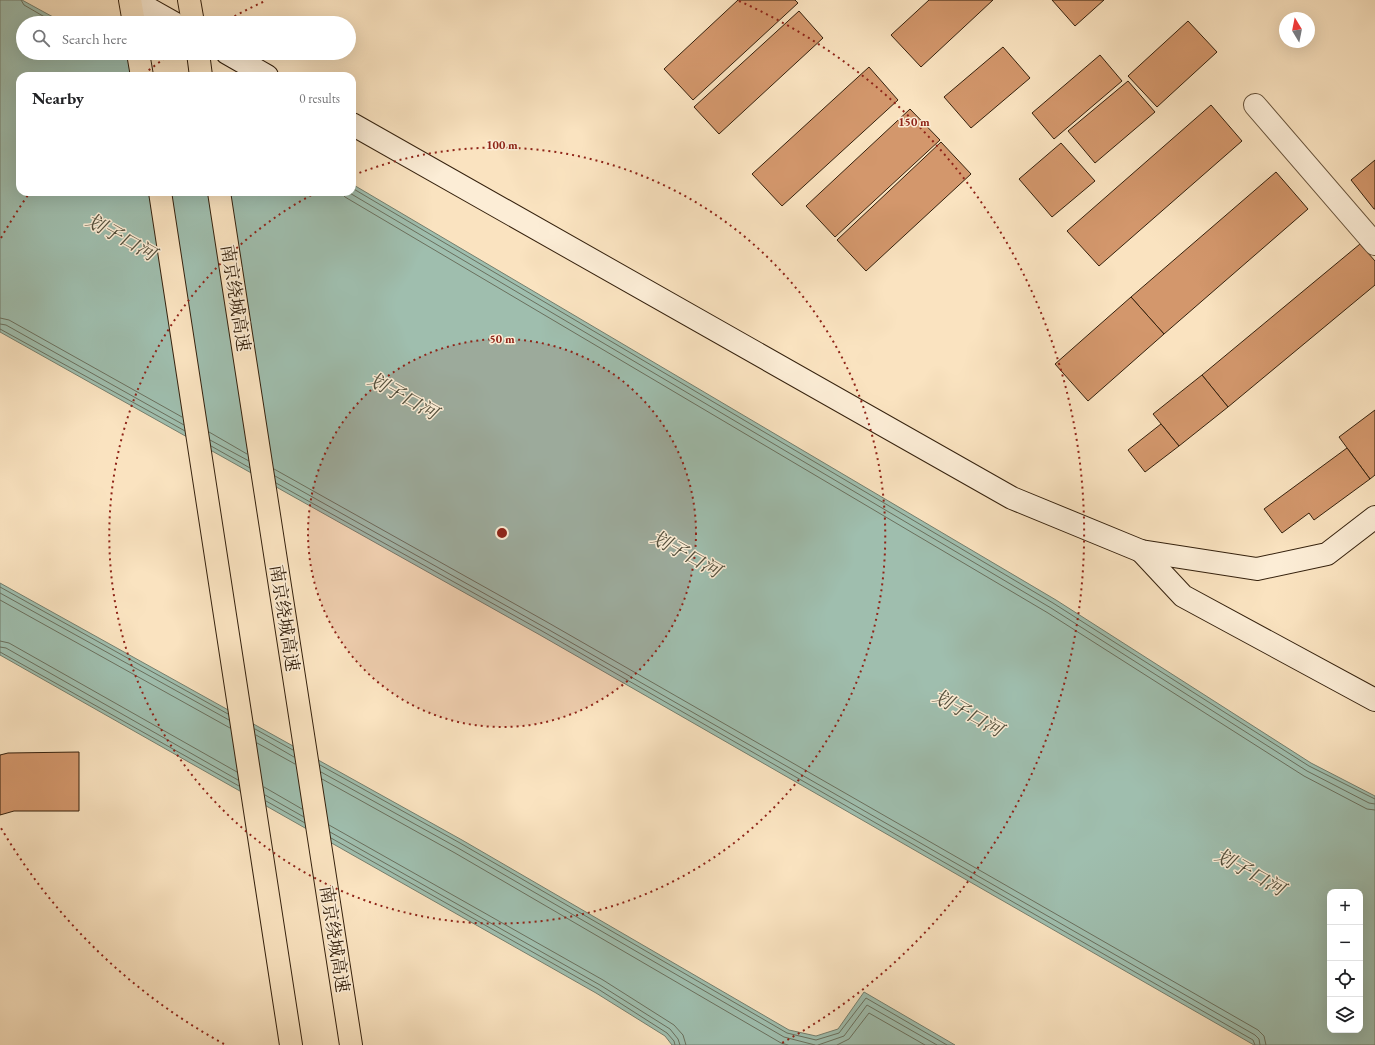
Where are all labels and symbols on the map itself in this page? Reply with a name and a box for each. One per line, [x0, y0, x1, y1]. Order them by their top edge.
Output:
north arrow [1279, 12, 1315, 48]
text: 150 m [898, 114, 930, 130]
text: 100 m [486, 137, 518, 153]
water label: 划子口河 [82, 208, 163, 268]
street label: 南京绕城高速 [216, 243, 256, 353]
text: 50 m [489, 331, 515, 347]
water label: 划子口河 [364, 367, 445, 427]
water label: 划子口河 [647, 525, 728, 585]
centre of rings [495, 526, 509, 540]
street label: 南京绕城高速 [265, 563, 305, 673]
water label: 划子口河 [929, 684, 1010, 744]
water label: 划子口河 [1211, 843, 1292, 903]
street label: 南京绕城高速 [315, 884, 355, 994]

